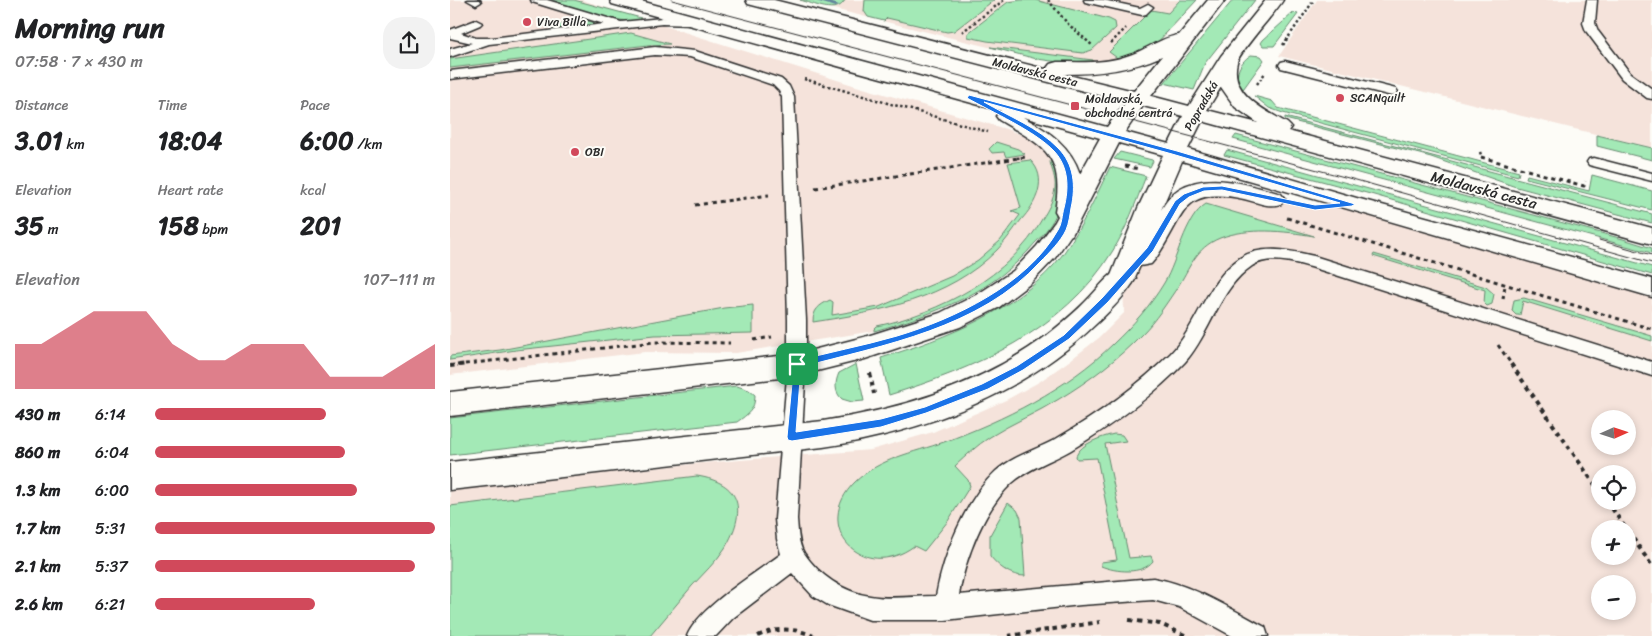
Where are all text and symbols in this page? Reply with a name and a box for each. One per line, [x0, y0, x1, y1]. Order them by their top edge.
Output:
text: Morning run [15, 3, 165, 52]
place label: Viva Billa [537, 11, 586, 33]
marker: Viva Billa [521, 16, 533, 28]
button: share [383, 17, 435, 69]
text: 07:58 · 7 × 430 m [15, 47, 143, 76]
street label: Moldavská cesta [990, 51, 1081, 93]
street label: Popradská [1178, 77, 1224, 135]
place label: SCANquilt [1350, 87, 1406, 109]
place label: Moldavská, obchodné centrá [1085, 88, 1173, 124]
marker: SCANquilt [1334, 92, 1346, 104]
text: Distance [15, 93, 68, 118]
text: Time [158, 93, 187, 118]
text: Pace [300, 93, 330, 118]
marker: Moldavská, obchodné centrá [1069, 100, 1081, 112]
text: 3.01 [15, 118, 63, 163]
text: 18:04 [158, 118, 222, 163]
text: 6:00 [300, 118, 354, 163]
text: km [63, 132, 85, 157]
text: /km [354, 132, 382, 157]
place label: OBI [585, 141, 604, 163]
marker: OBI [569, 146, 581, 158]
street label: Moldavská cesta [1428, 163, 1540, 217]
text: Elevation [15, 178, 72, 203]
text: Heart rate [158, 178, 223, 203]
text: kcal [300, 178, 326, 203]
text: 35 [15, 203, 44, 248]
text: 158 [158, 203, 199, 248]
text: 201 [300, 203, 341, 248]
text: m [44, 217, 58, 242]
text: bpm [199, 217, 228, 242]
text: Elevation [15, 265, 80, 294]
text: 107–111 m [363, 265, 435, 294]
pin [776, 343, 818, 385]
icon: arrive [783, 350, 811, 378]
text: 430 m [15, 400, 60, 429]
text: 6:14 [95, 400, 126, 429]
north arrow [1591, 410, 1636, 455]
map controls [1591, 410, 1636, 620]
text: 860 m [15, 438, 60, 467]
text: 6:04 [95, 438, 129, 467]
button: locate [1591, 465, 1636, 510]
text: 1.3 km [15, 476, 60, 505]
text: 6:00 [95, 476, 129, 505]
text: 1.7 km [15, 514, 61, 543]
text: 5:31 [95, 514, 125, 543]
button: + [1591, 520, 1636, 565]
text: 2.1 km [15, 552, 61, 581]
text: 5:37 [95, 552, 128, 581]
button: − [1591, 575, 1636, 620]
text: 2.6 km [15, 590, 63, 619]
text: 6:21 [95, 590, 125, 619]

